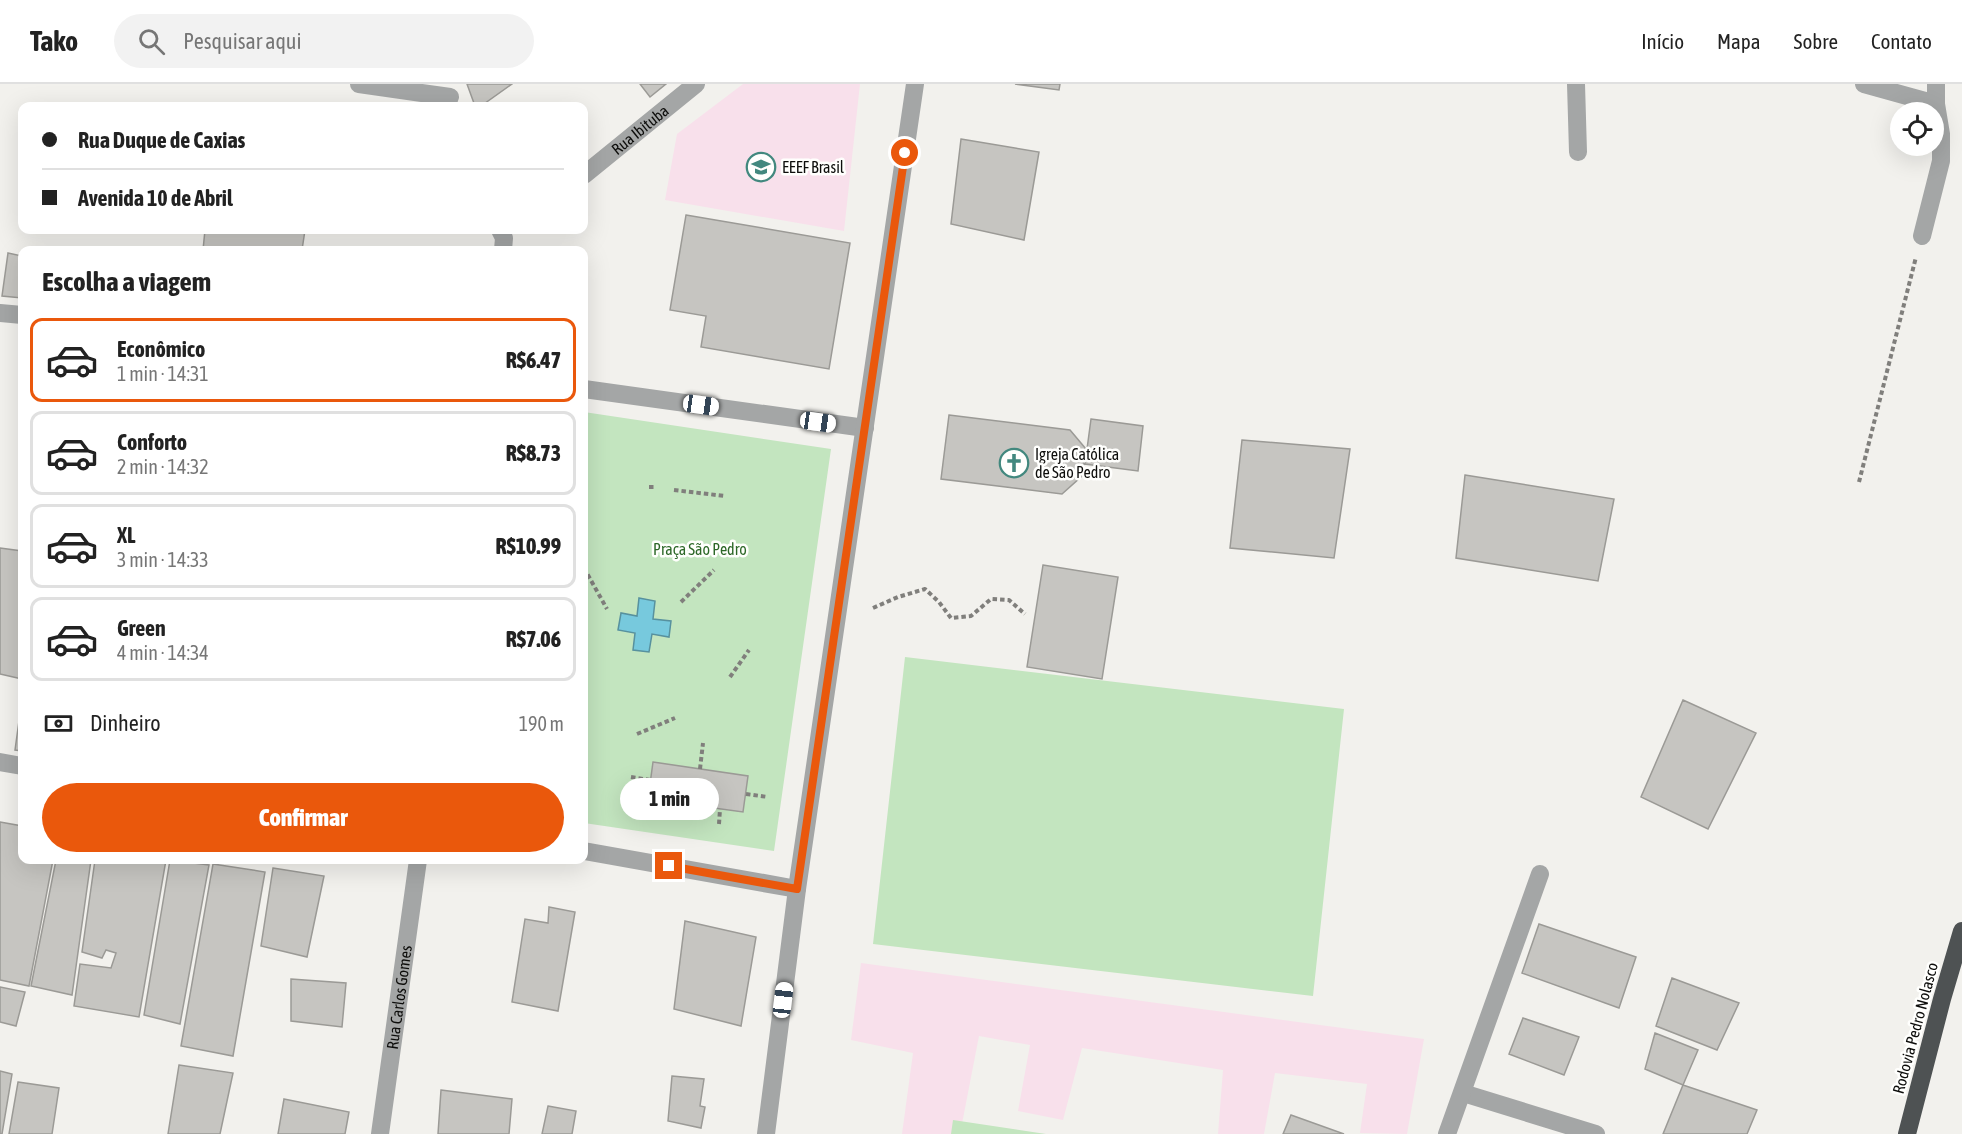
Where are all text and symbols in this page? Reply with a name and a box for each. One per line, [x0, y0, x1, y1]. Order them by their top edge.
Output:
search box [114, 14, 534, 68]
text: Tako [30, 25, 78, 57]
icon: search [135, 25, 168, 58]
text: Pesquisar aqui [183, 28, 302, 54]
text: Início [1641, 29, 1684, 53]
text: Mapa [1717, 29, 1761, 53]
text: Sobre [1794, 29, 1838, 53]
text: Contato [1871, 29, 1932, 53]
street label: Rua Ibituba [608, 101, 672, 158]
map controls [1890, 102, 1944, 156]
button: locate [1890, 102, 1944, 156]
text: Rua Duque de Caxias [78, 127, 245, 153]
route start [891, 139, 918, 166]
school or university icon: EEEF Brasil [745, 151, 777, 183]
place label: EEEF Brasil [782, 158, 845, 176]
text: Avenida 10 de Abril [78, 185, 233, 211]
text: Escolha a viagem [42, 266, 211, 297]
icon: car [45, 333, 99, 387]
text: Econômico [117, 336, 205, 362]
text: R$6.47 [506, 347, 561, 373]
text: 1 min · 14:31 [117, 362, 209, 385]
car [682, 394, 720, 416]
car [799, 411, 837, 433]
icon: car [45, 426, 99, 480]
text: Conforto [117, 429, 187, 455]
text: R$8.73 [506, 440, 561, 466]
place label: Igreja Católica de São Pedro [1035, 445, 1119, 481]
church icon: Igreja Católica de São Pedro [998, 447, 1030, 479]
text: 2 min · 14:32 [117, 455, 209, 478]
icon: car [45, 519, 99, 573]
text: XL [117, 522, 135, 548]
text: R$10.99 [495, 533, 561, 559]
park label: Praça São Pedro [653, 540, 747, 559]
text: 3 min · 14:33 [117, 548, 209, 571]
icon: car [45, 612, 99, 666]
text: Green [117, 615, 166, 641]
text: R$7.06 [506, 626, 561, 652]
text: 4 min · 14:34 [117, 641, 209, 664]
icon: cash [42, 707, 75, 740]
text: Dinheiro [90, 710, 161, 736]
text: 190 m [519, 712, 564, 735]
callout: 1 min [620, 779, 718, 821]
button: Confirmar [42, 783, 564, 852]
text: 1 min [649, 787, 690, 810]
route end [655, 852, 682, 879]
street label: Rua Carlos Gomes [383, 944, 415, 1050]
street label: Rodovia Pedro Nolasco [1889, 960, 1941, 1096]
car [772, 981, 794, 1019]

